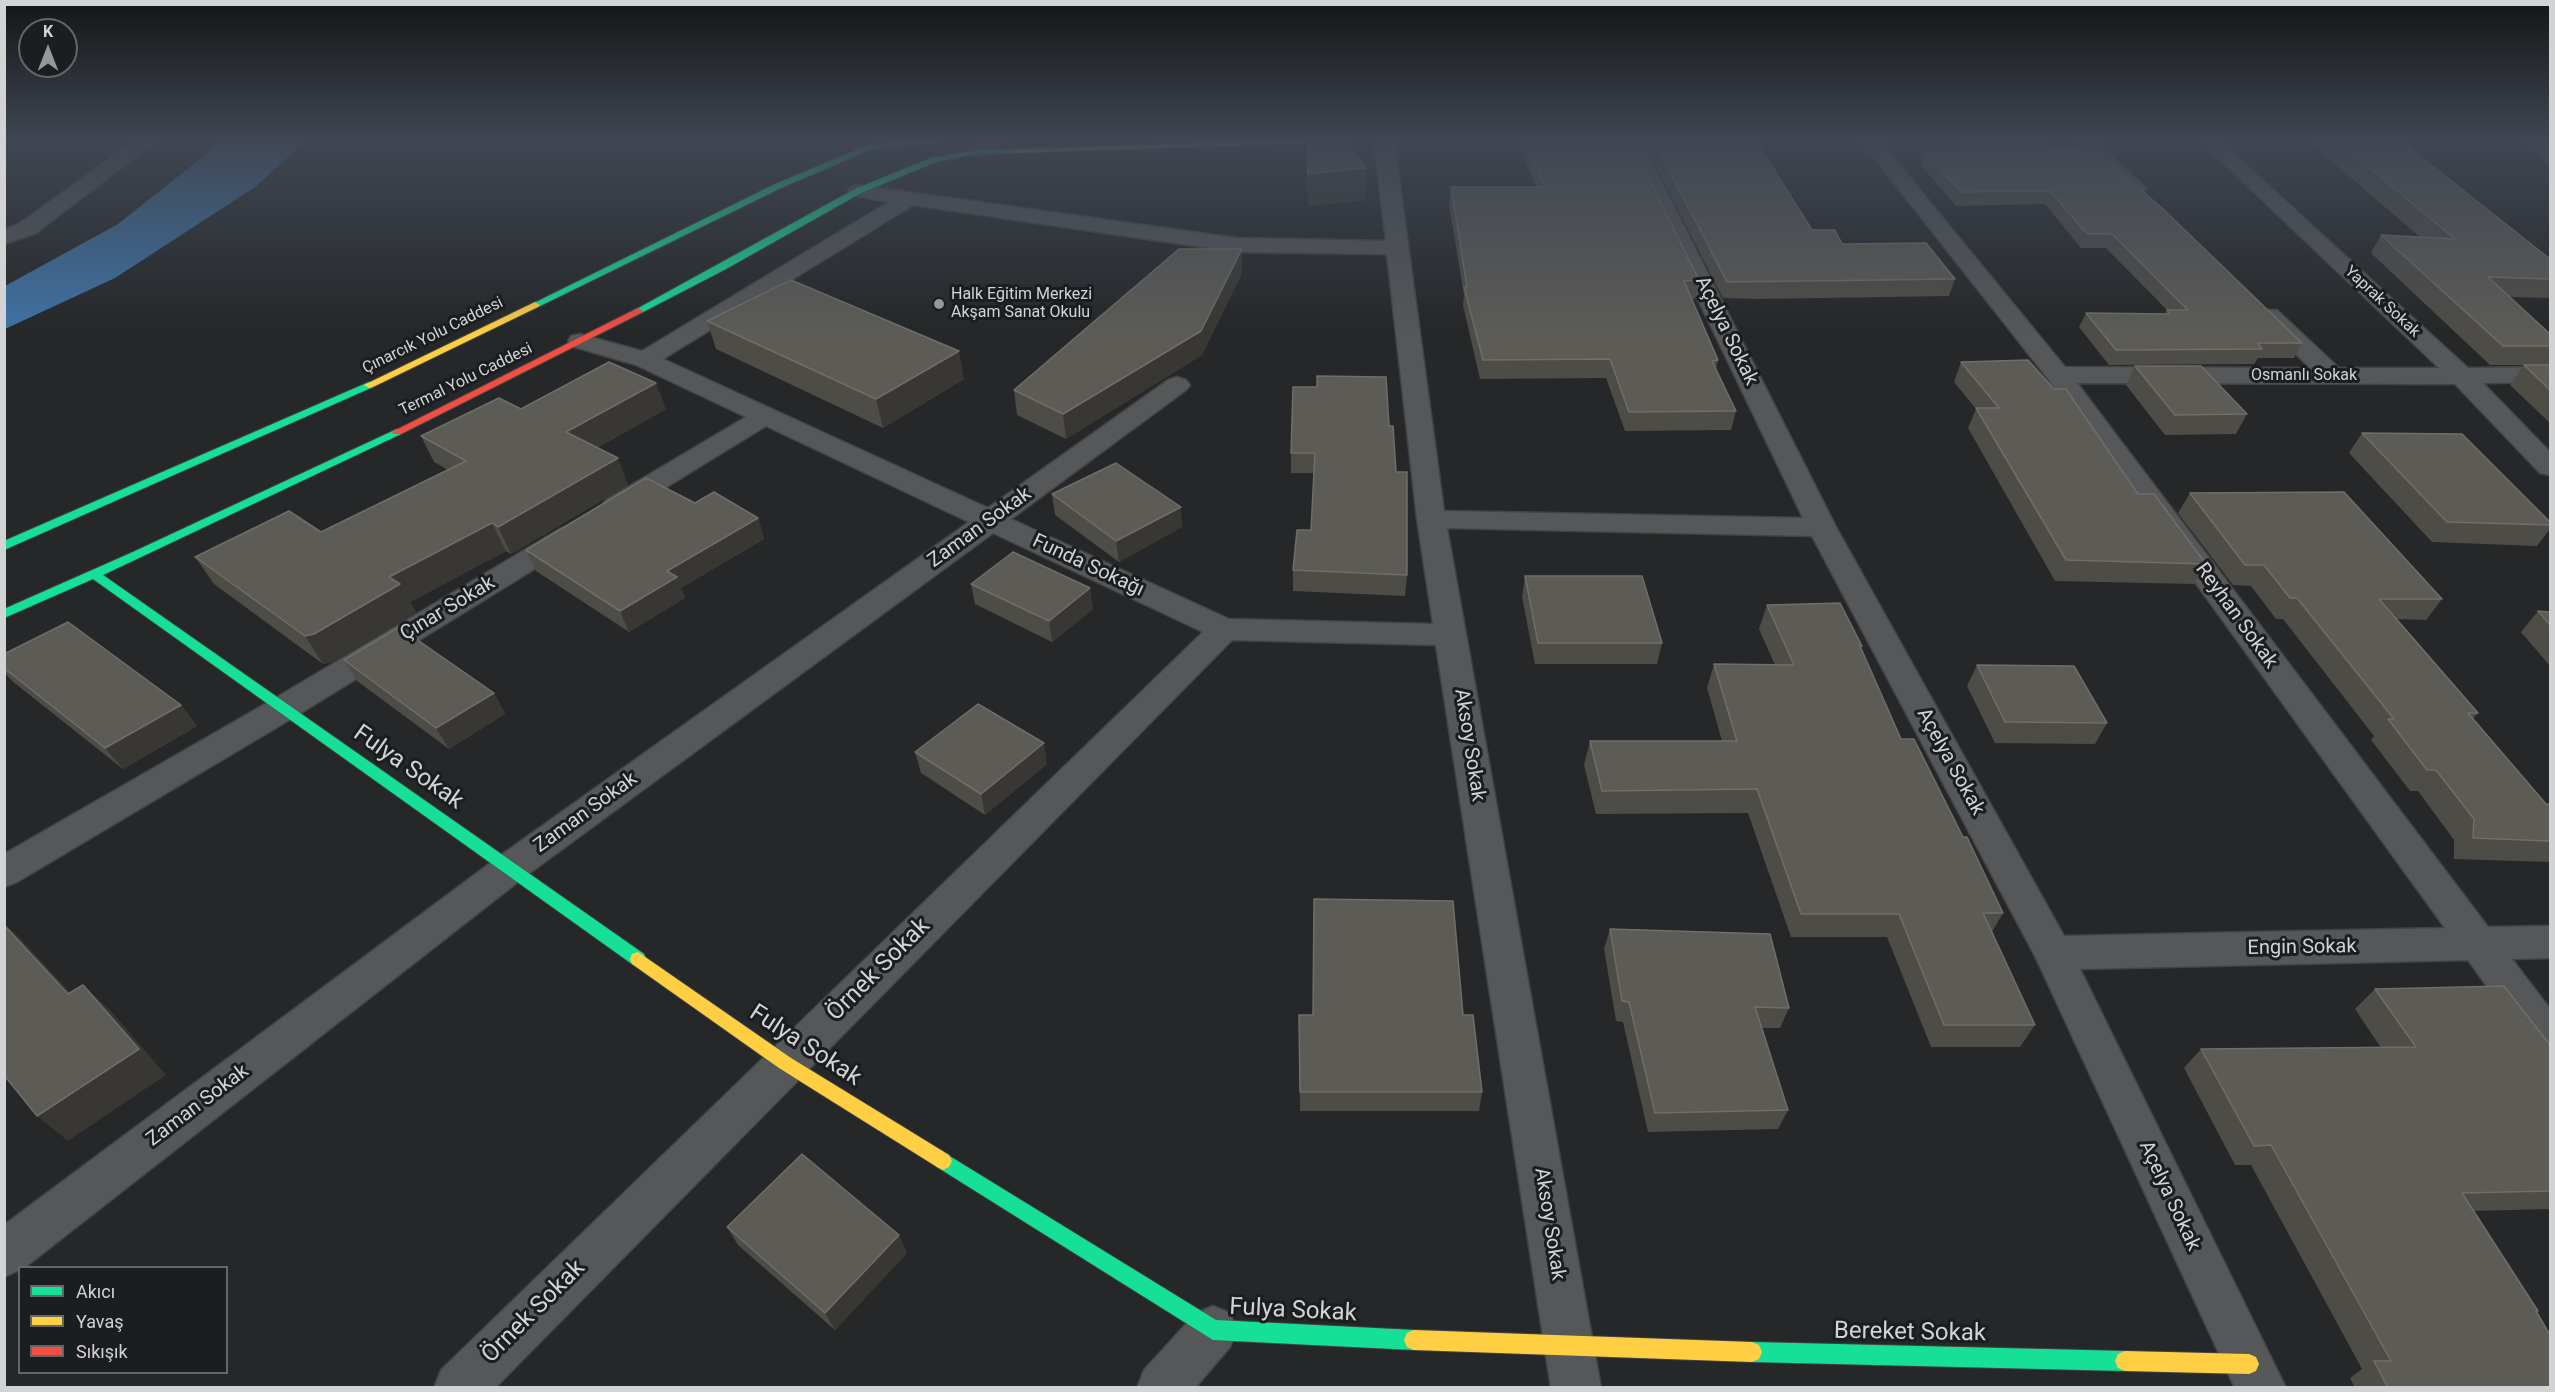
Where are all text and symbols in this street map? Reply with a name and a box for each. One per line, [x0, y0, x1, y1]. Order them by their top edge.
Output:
north arrow [18, 18, 78, 78]
text: K [43, 22, 53, 41]
street label: Yaprak Sokak [2340, 262, 2424, 342]
street label: Açelya Sokak [1689, 272, 1763, 390]
place label: Halk Eğitim Merkezi Akşam Sanat Okulu [951, 285, 1092, 323]
street label: Çınarcık Yolu Caddesi [359, 294, 507, 378]
marker: Halk Eğitim Merkezi Akşam Sanat Okulu [932, 297, 946, 311]
street label: Termal Yolu Caddesi [396, 339, 536, 421]
street label: Osmanlı Sokak [2251, 366, 2357, 386]
street label: Zaman Sokak [924, 483, 1036, 573]
street label: Funda Sokağı [1028, 530, 1148, 602]
street label: Reyhan Sokak [2190, 559, 2282, 673]
street label: Çınar Sokak [396, 571, 500, 647]
street label: Aksoy Sokak [1448, 687, 1490, 803]
street label: Açelya Sokak [1911, 704, 1989, 820]
street label: Fulya Sokak [347, 720, 469, 816]
street label: Zaman Sokak [530, 768, 642, 858]
street label: Örnek Sokak [821, 912, 937, 1028]
street label: Engin Sokak [2247, 935, 2357, 961]
street label: Fulya Sokak [744, 999, 866, 1093]
street label: Zaman Sokak [142, 1060, 254, 1152]
street label: Açelya Sokak [2133, 1137, 2205, 1255]
street label: Aksoy Sokak [1528, 1166, 1570, 1282]
street label: Örnek Sokak [476, 1254, 592, 1370]
legend [18, 1266, 228, 1374]
text: Akıcı [76, 1281, 115, 1302]
street label: Fulya Sokak [1229, 1293, 1357, 1329]
text: Yavaş [76, 1311, 124, 1332]
street label: Bereket Sokak [1834, 1317, 1986, 1349]
text: Sıkışık [76, 1341, 128, 1362]

